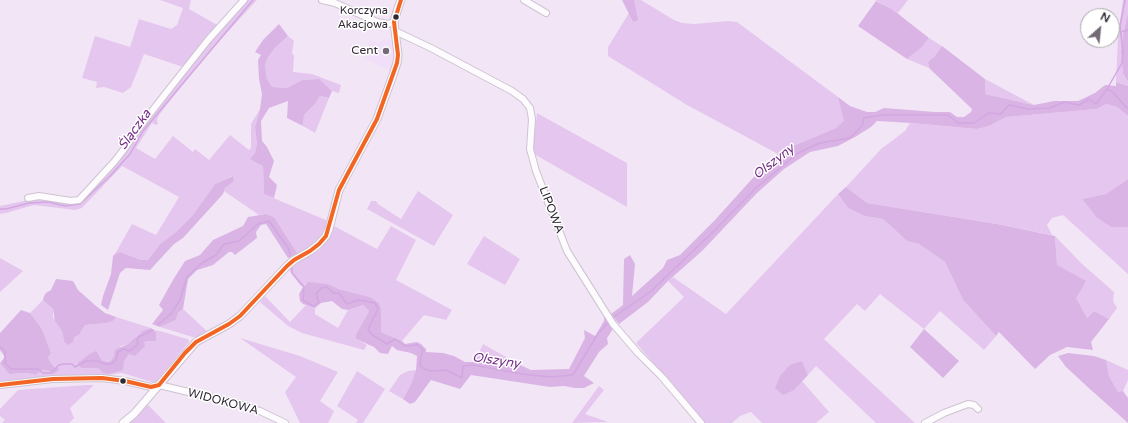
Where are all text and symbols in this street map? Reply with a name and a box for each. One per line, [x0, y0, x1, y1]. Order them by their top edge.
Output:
place label: Korczyna Akacjowa [338, 4, 388, 30]
north arrow [1080, 8, 1120, 48]
text: N [1098, 10, 1112, 26]
marker: Korczyna Akacjowa [391, 12, 401, 22]
place label: Cent [351, 44, 378, 58]
marker: Cent [381, 46, 391, 56]
water label: Ślączka [115, 107, 155, 153]
water label: Olszyny [750, 141, 798, 183]
street label: LIPOWA [535, 184, 567, 236]
water label: Olszyny [471, 350, 521, 372]
unlabelled marker [118, 376, 128, 386]
street label: WIDOKOWA [186, 386, 260, 418]

